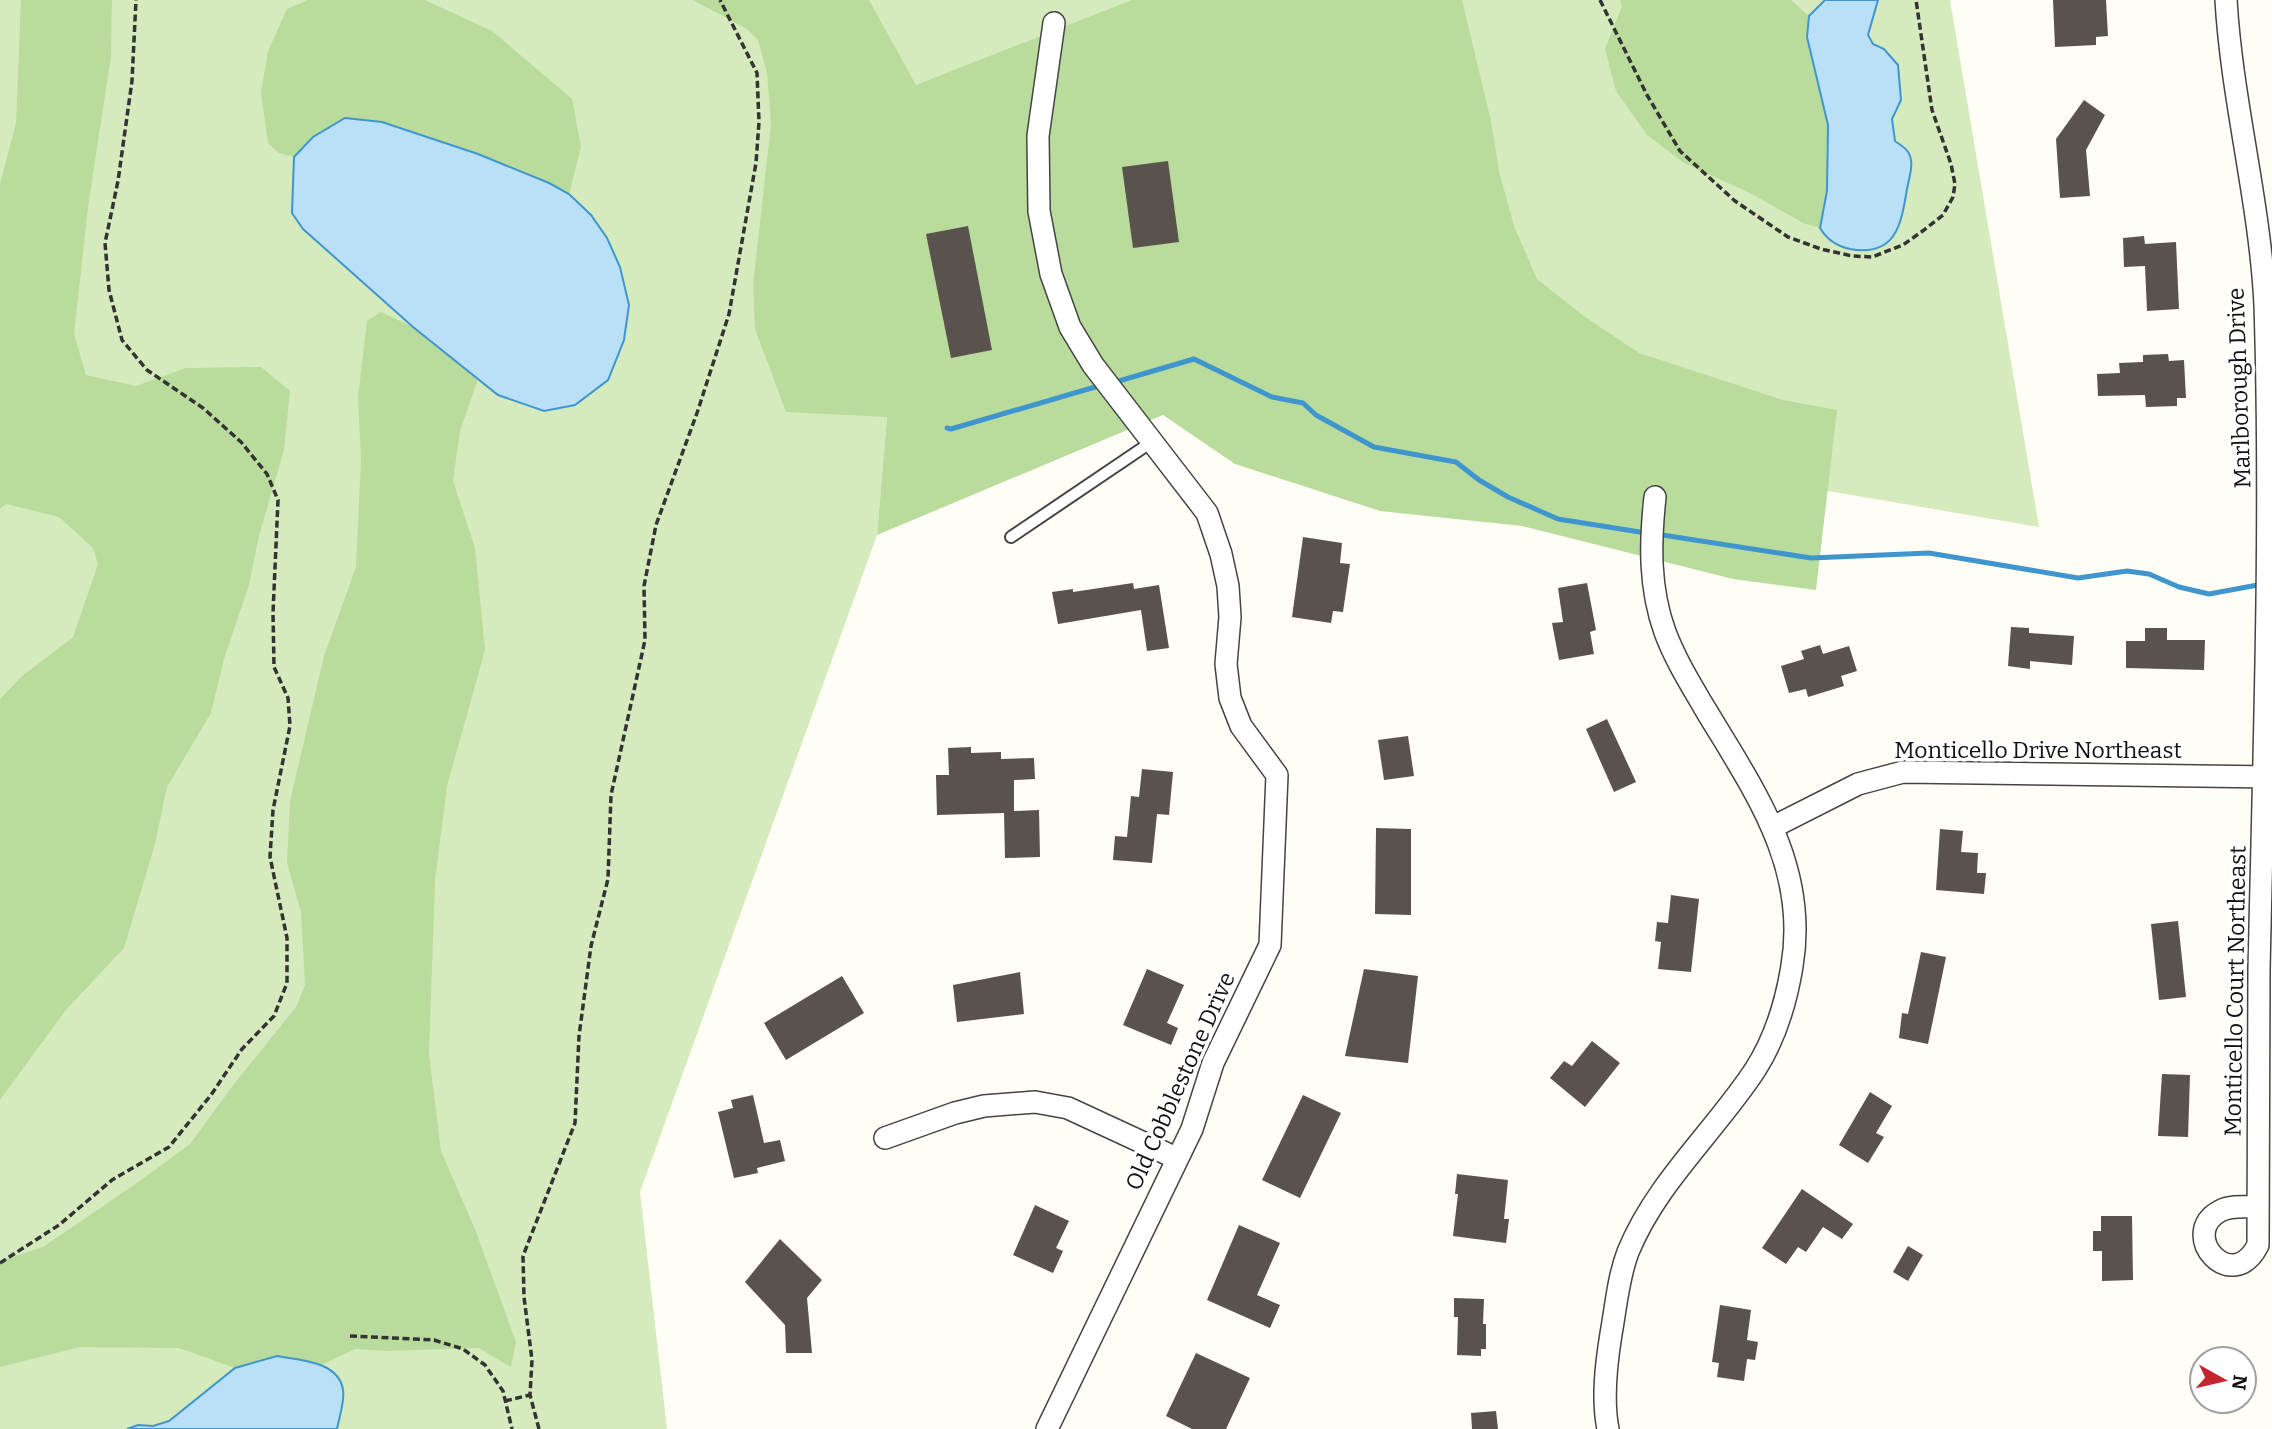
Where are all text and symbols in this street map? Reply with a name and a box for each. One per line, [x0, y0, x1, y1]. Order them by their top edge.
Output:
street label: Marlborough Drive [2222, 287, 2256, 489]
street label: Monticello Drive Northeast [1894, 736, 2182, 764]
street label: Monticello Court Northeast [2218, 845, 2252, 1137]
street label: Old Cobblestone Drive [1119, 968, 1241, 1194]
north arrow [2188, 1345, 2258, 1415]
text: N [2227, 1373, 2252, 1391]

